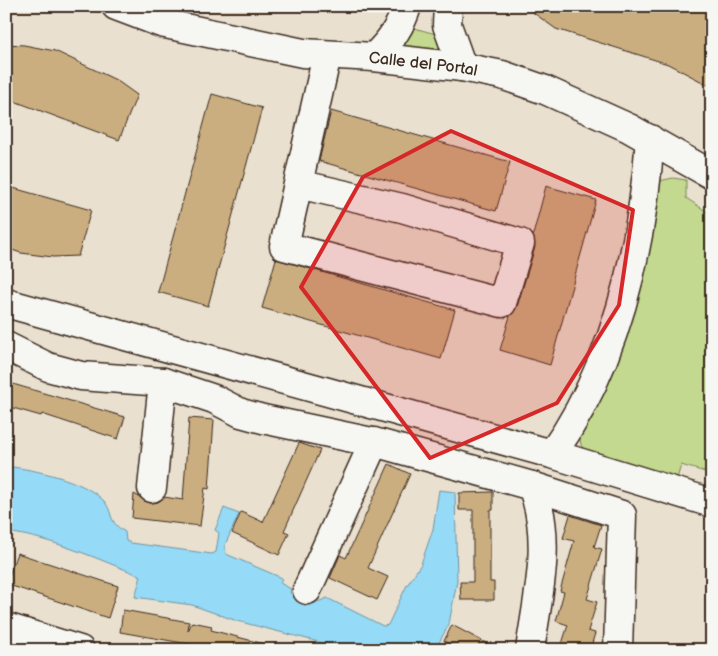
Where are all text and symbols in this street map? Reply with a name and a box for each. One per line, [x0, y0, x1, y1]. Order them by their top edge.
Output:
street label: Calle del Portal [368, 48, 479, 81]

